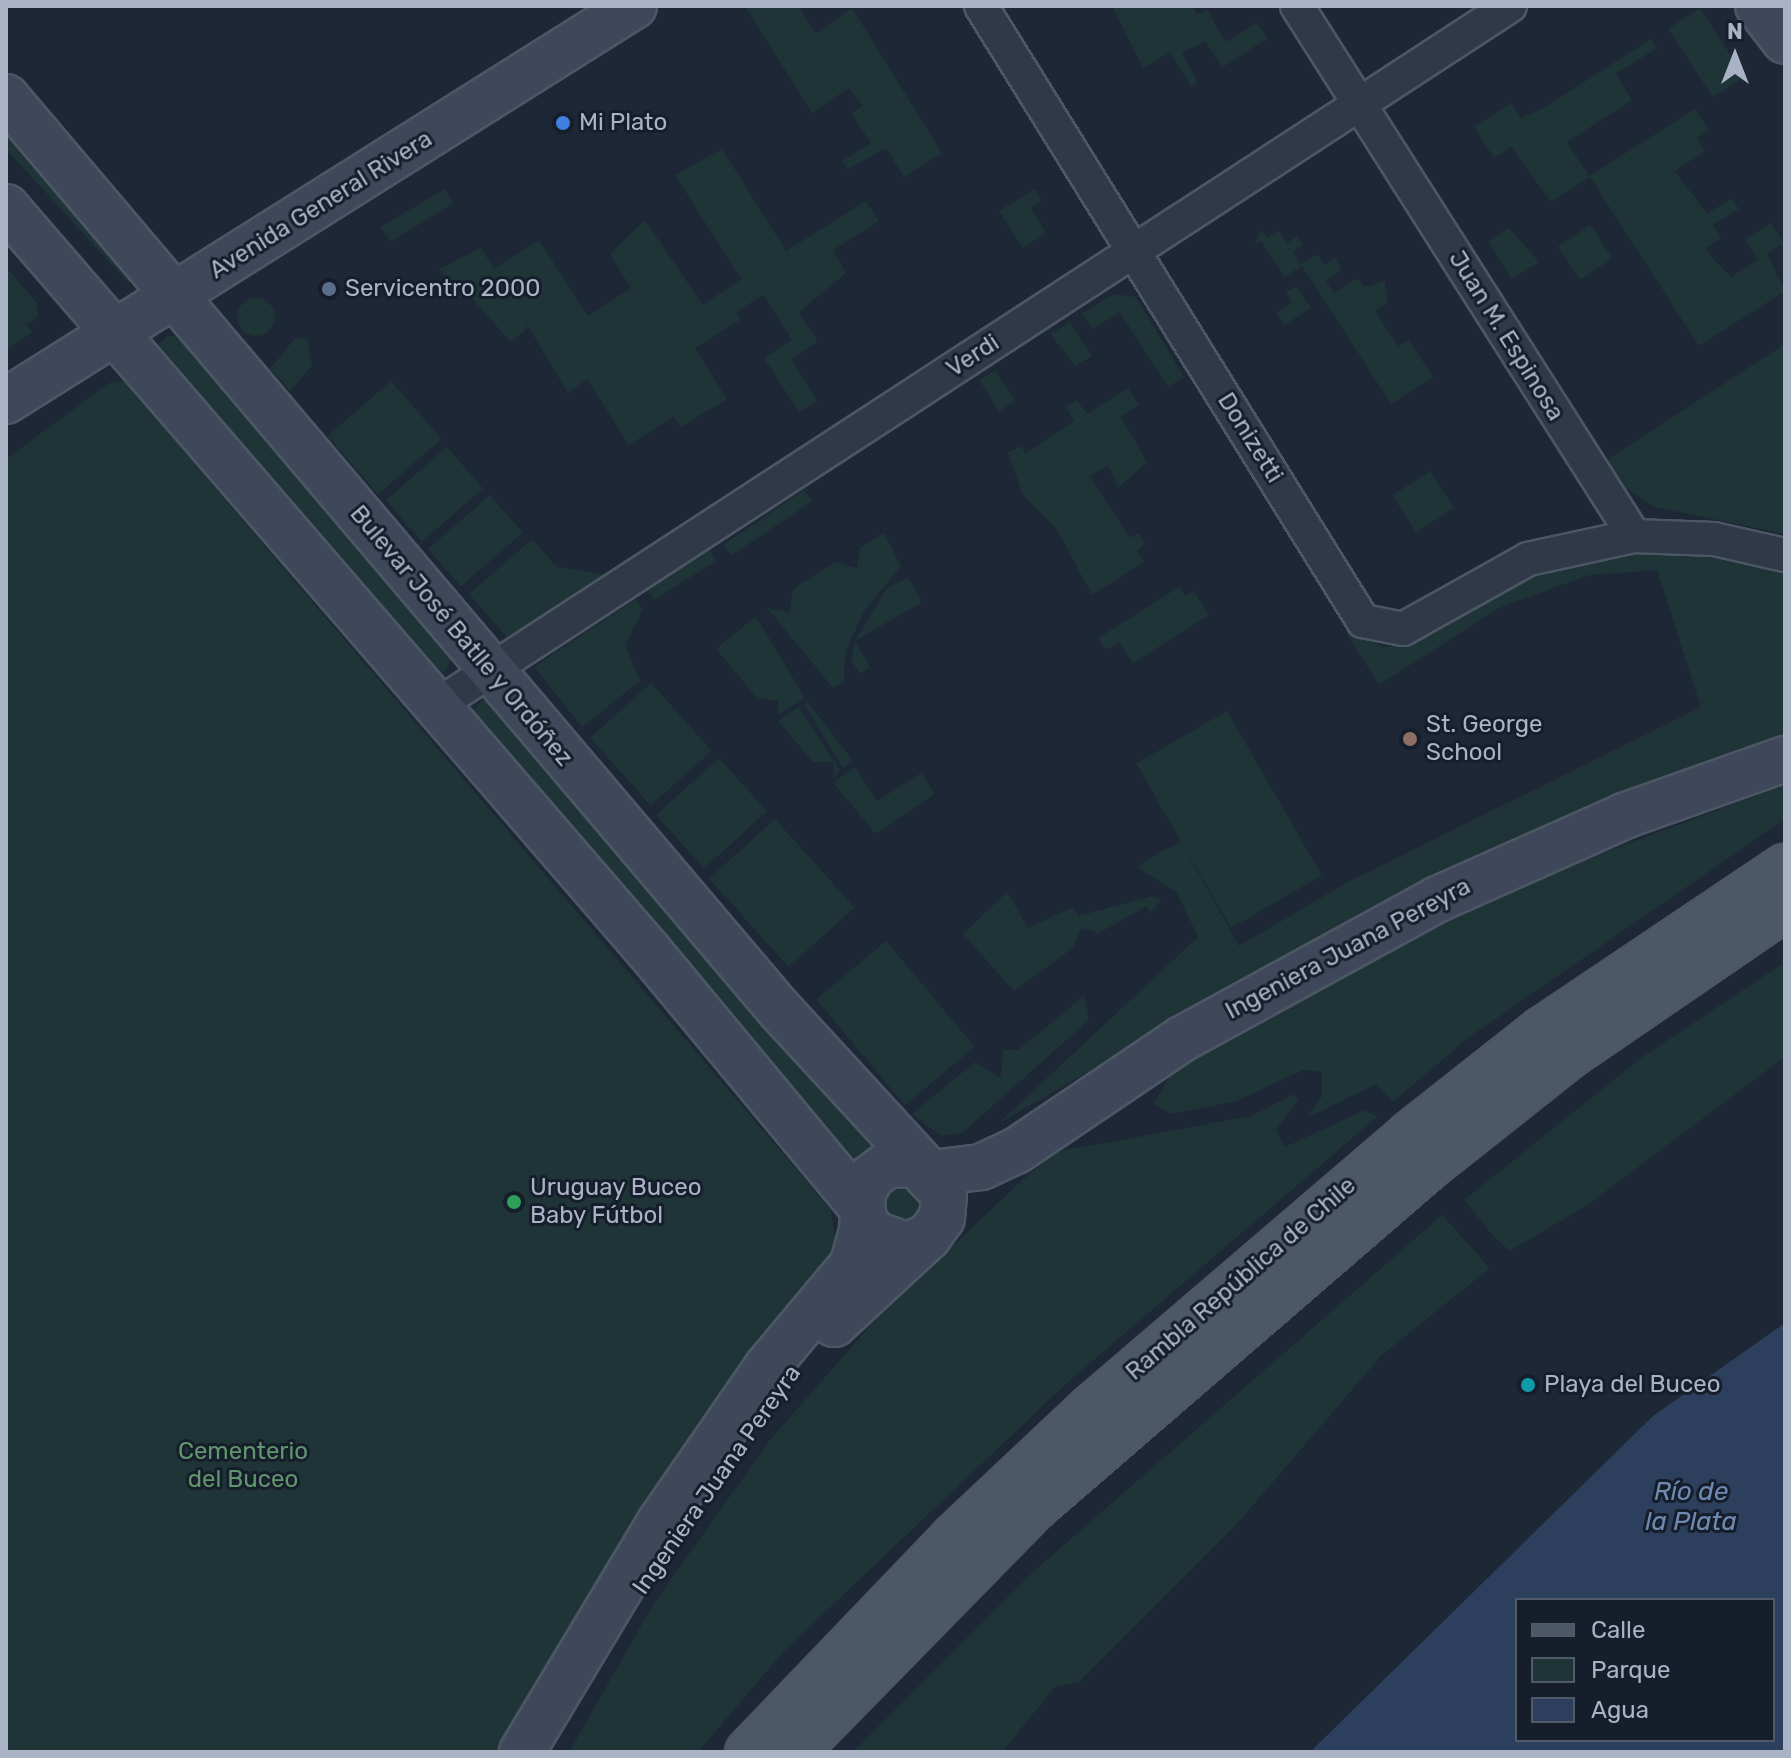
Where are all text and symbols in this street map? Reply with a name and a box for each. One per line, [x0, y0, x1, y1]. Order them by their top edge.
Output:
north arrow [1695, 16, 1775, 96]
text: N [1727, 18, 1743, 45]
place label: Mi Plato [579, 109, 667, 137]
marker: Mi Plato [554, 114, 572, 132]
street label: Avenida General Rivera [204, 125, 438, 285]
street label: Juan M. Espinosa [1442, 246, 1570, 426]
place label: Servicentro 2000 [345, 275, 540, 303]
marker: Servicentro 2000 [320, 280, 338, 298]
street label: Verdi [941, 328, 1005, 384]
street label: Donizetti [1211, 388, 1289, 488]
street label: Bulevar José Batlle y Ordóñez [343, 499, 579, 773]
place label: St. George School [1426, 711, 1542, 767]
marker: St. George School [1401, 730, 1419, 748]
street label: Ingeniera Juana Pereyra [1221, 872, 1475, 1026]
street label: Rambla República de Chile [1120, 1171, 1362, 1387]
place label: Uruguay Buceo Baby Fútbol [530, 1174, 702, 1230]
marker: Uruguay Buceo Baby Fútbol [505, 1193, 523, 1211]
street label: Ingeniera Juana Pereyra [627, 1360, 807, 1600]
place label: Playa del Buceo [1544, 1371, 1721, 1399]
marker: Playa del Buceo [1519, 1376, 1537, 1394]
park label: Cementerio del Buceo [178, 1438, 308, 1494]
water label: Río de la Plata [1645, 1476, 1737, 1538]
legend [1515, 1598, 1775, 1742]
text: Calle [1591, 1616, 1645, 1644]
text: Parque [1591, 1656, 1670, 1684]
text: Agua [1591, 1696, 1649, 1724]

